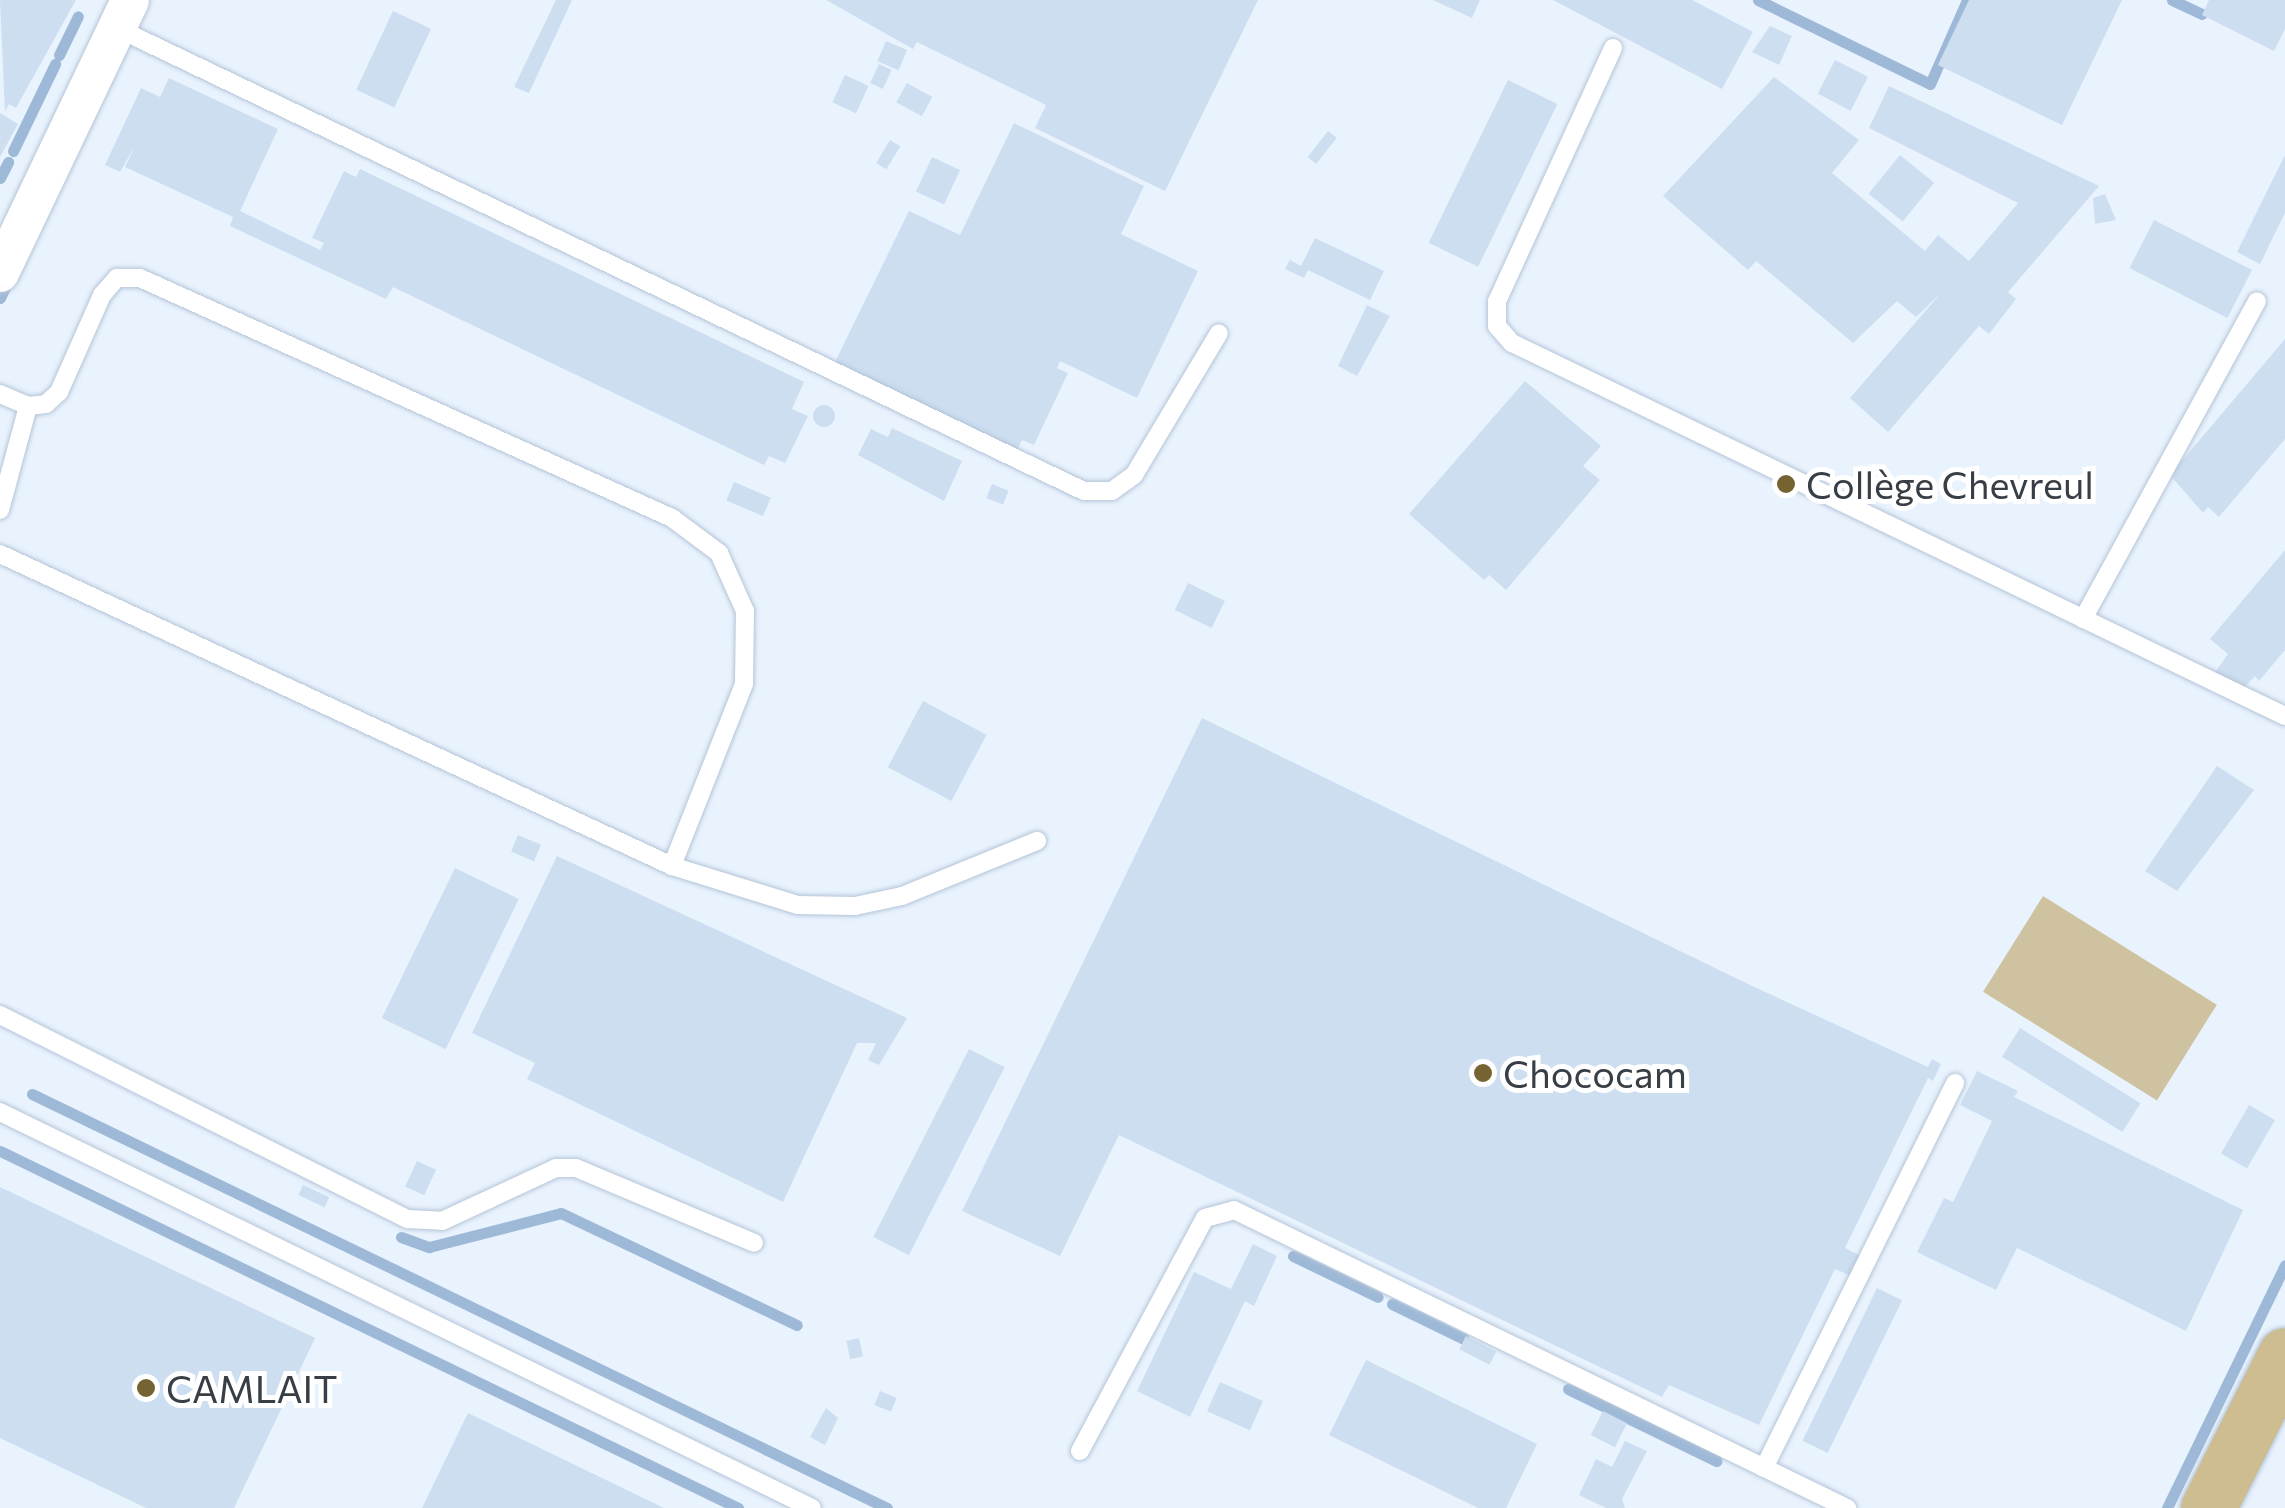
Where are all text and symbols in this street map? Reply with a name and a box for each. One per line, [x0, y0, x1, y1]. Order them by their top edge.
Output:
place label: Collège Chevreul [1806, 461, 2094, 507]
marker: Collège Chevreul [1775, 473, 1797, 495]
place label: Chococam [1503, 1050, 1687, 1096]
marker: Chococam [1472, 1062, 1494, 1084]
place label: CAMLAIT [166, 1365, 338, 1411]
marker: CAMLAIT [135, 1377, 157, 1399]

